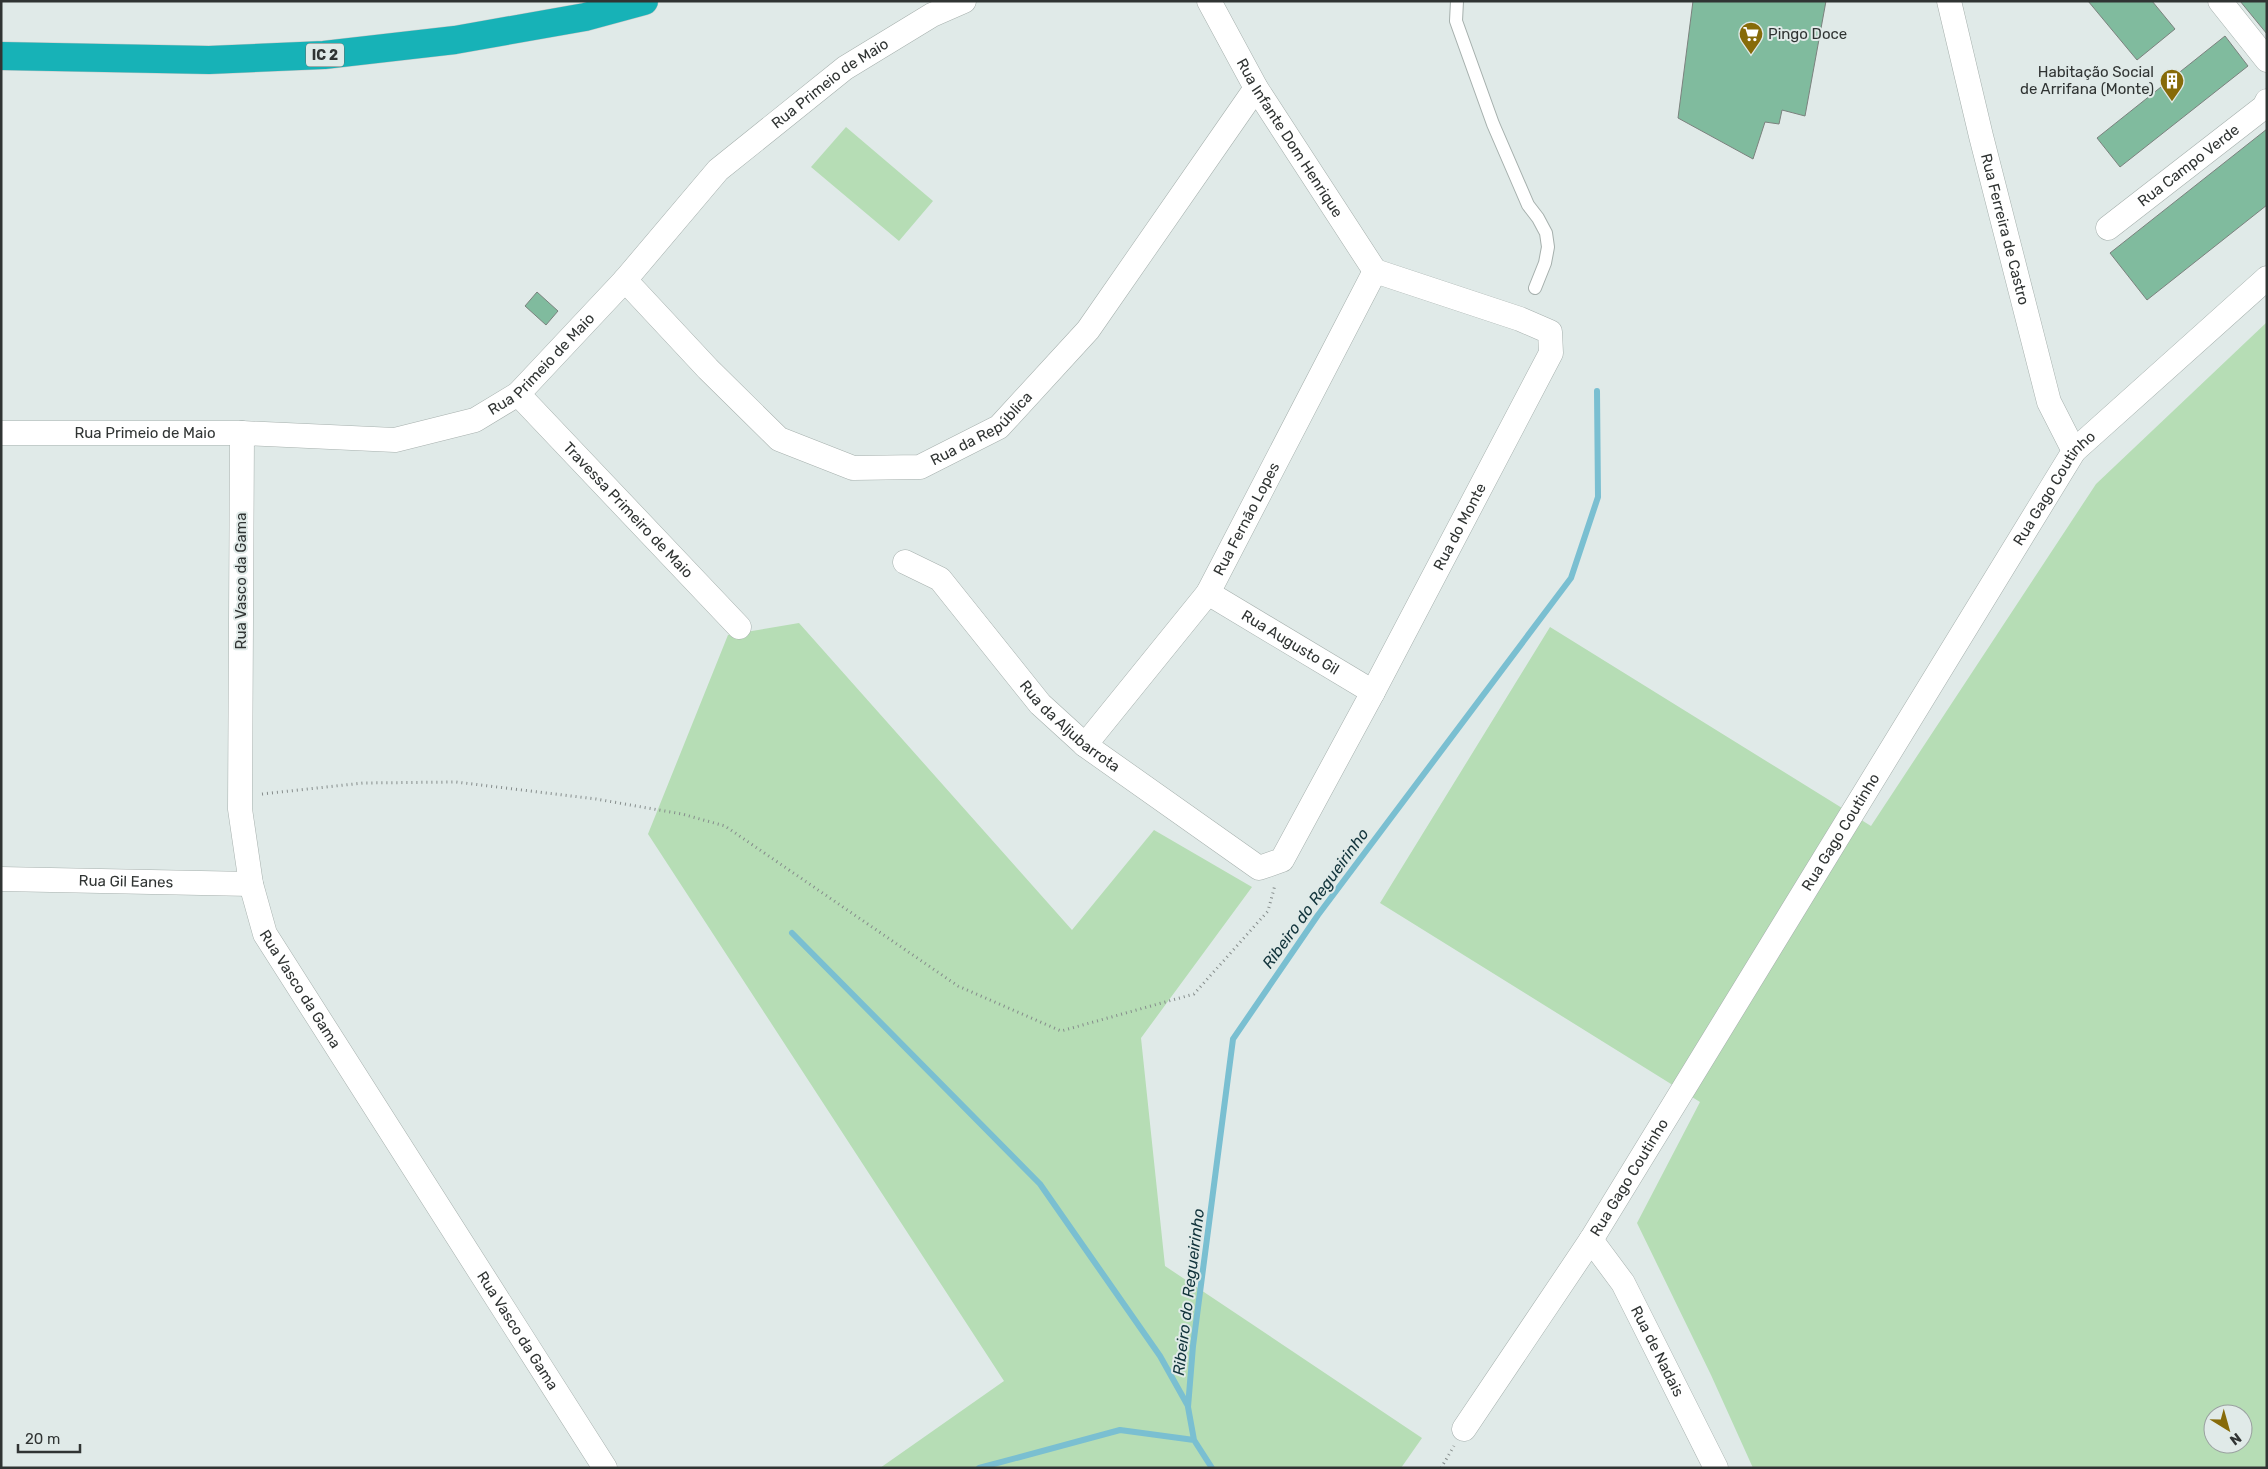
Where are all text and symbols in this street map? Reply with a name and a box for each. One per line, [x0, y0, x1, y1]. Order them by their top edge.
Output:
supermarket icon: Pingo Doce [1738, 21, 1764, 55]
place label: Pingo Doce [1768, 25, 1847, 43]
street label: Rua Primeio de Maio [768, 35, 892, 132]
road number: IC 2 [306, 44, 344, 66]
street label: Rua Infante Dom Henrique [1233, 55, 1347, 221]
place label: Habitação Social de Arrifana (Monte) [2020, 63, 2154, 98]
building icon: Habitação Social de Arrifana (Monte) [2159, 68, 2185, 102]
street label: Rua Campo Verde [2134, 120, 2243, 210]
street label: Rua Ferreira de Castro [1977, 152, 2033, 307]
street label: Rua Primeio de Maio [485, 309, 598, 419]
street label: Rua da República [927, 388, 1036, 469]
street label: Rua Primeio de Maio [74, 424, 216, 442]
street label: Rua Gago Coutinho [2009, 427, 2099, 549]
street label: Travessa Primeiro de Maio [559, 438, 697, 582]
street label: Rua Fernão Lopes [1210, 459, 1283, 579]
street label: Rua do Monte [1430, 480, 1490, 573]
street label: Rua Vasco da Gama [232, 513, 250, 649]
street label: Rua Augusto Gil [1238, 606, 1342, 679]
street label: Rua da Aljubarrota [1016, 677, 1123, 776]
street label: Rua Gago Coutinho [1798, 770, 1884, 894]
water label: Ribeiro do Regueirinho [1258, 825, 1373, 972]
street label: Rua Gil Eanes [79, 872, 174, 891]
street label: Rua Vasco da Gama [256, 926, 344, 1052]
street label: Rua Gago Coutinho [1586, 1115, 1672, 1240]
water label: Ribeiro do Regueirinho [1169, 1207, 1208, 1377]
street label: Rua Vasco da Gama [473, 1268, 562, 1393]
street label: Rua de Nadais [1627, 1303, 1688, 1400]
north arrow [2203, 1404, 2253, 1454]
scale bar [18, 1422, 80, 1454]
text: N [2226, 1429, 2245, 1449]
text: 20 m [25, 1430, 60, 1448]

